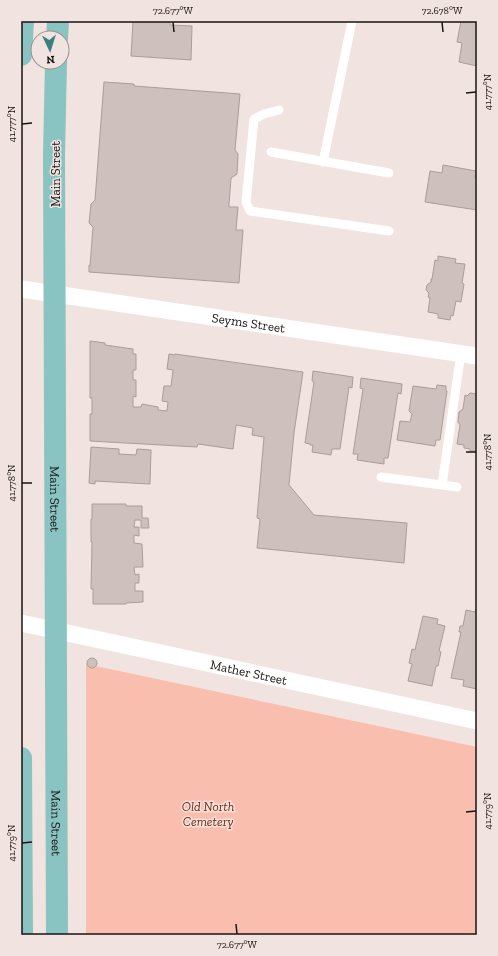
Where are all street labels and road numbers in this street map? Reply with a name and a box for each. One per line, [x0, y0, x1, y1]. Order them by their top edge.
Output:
street label: Main Street [48, 141, 63, 207]
street label: Seyms Street [211, 310, 286, 335]
street label: Main Street [48, 466, 63, 532]
street label: Mather Street [209, 656, 289, 688]
street label: Main Street [49, 790, 64, 856]

